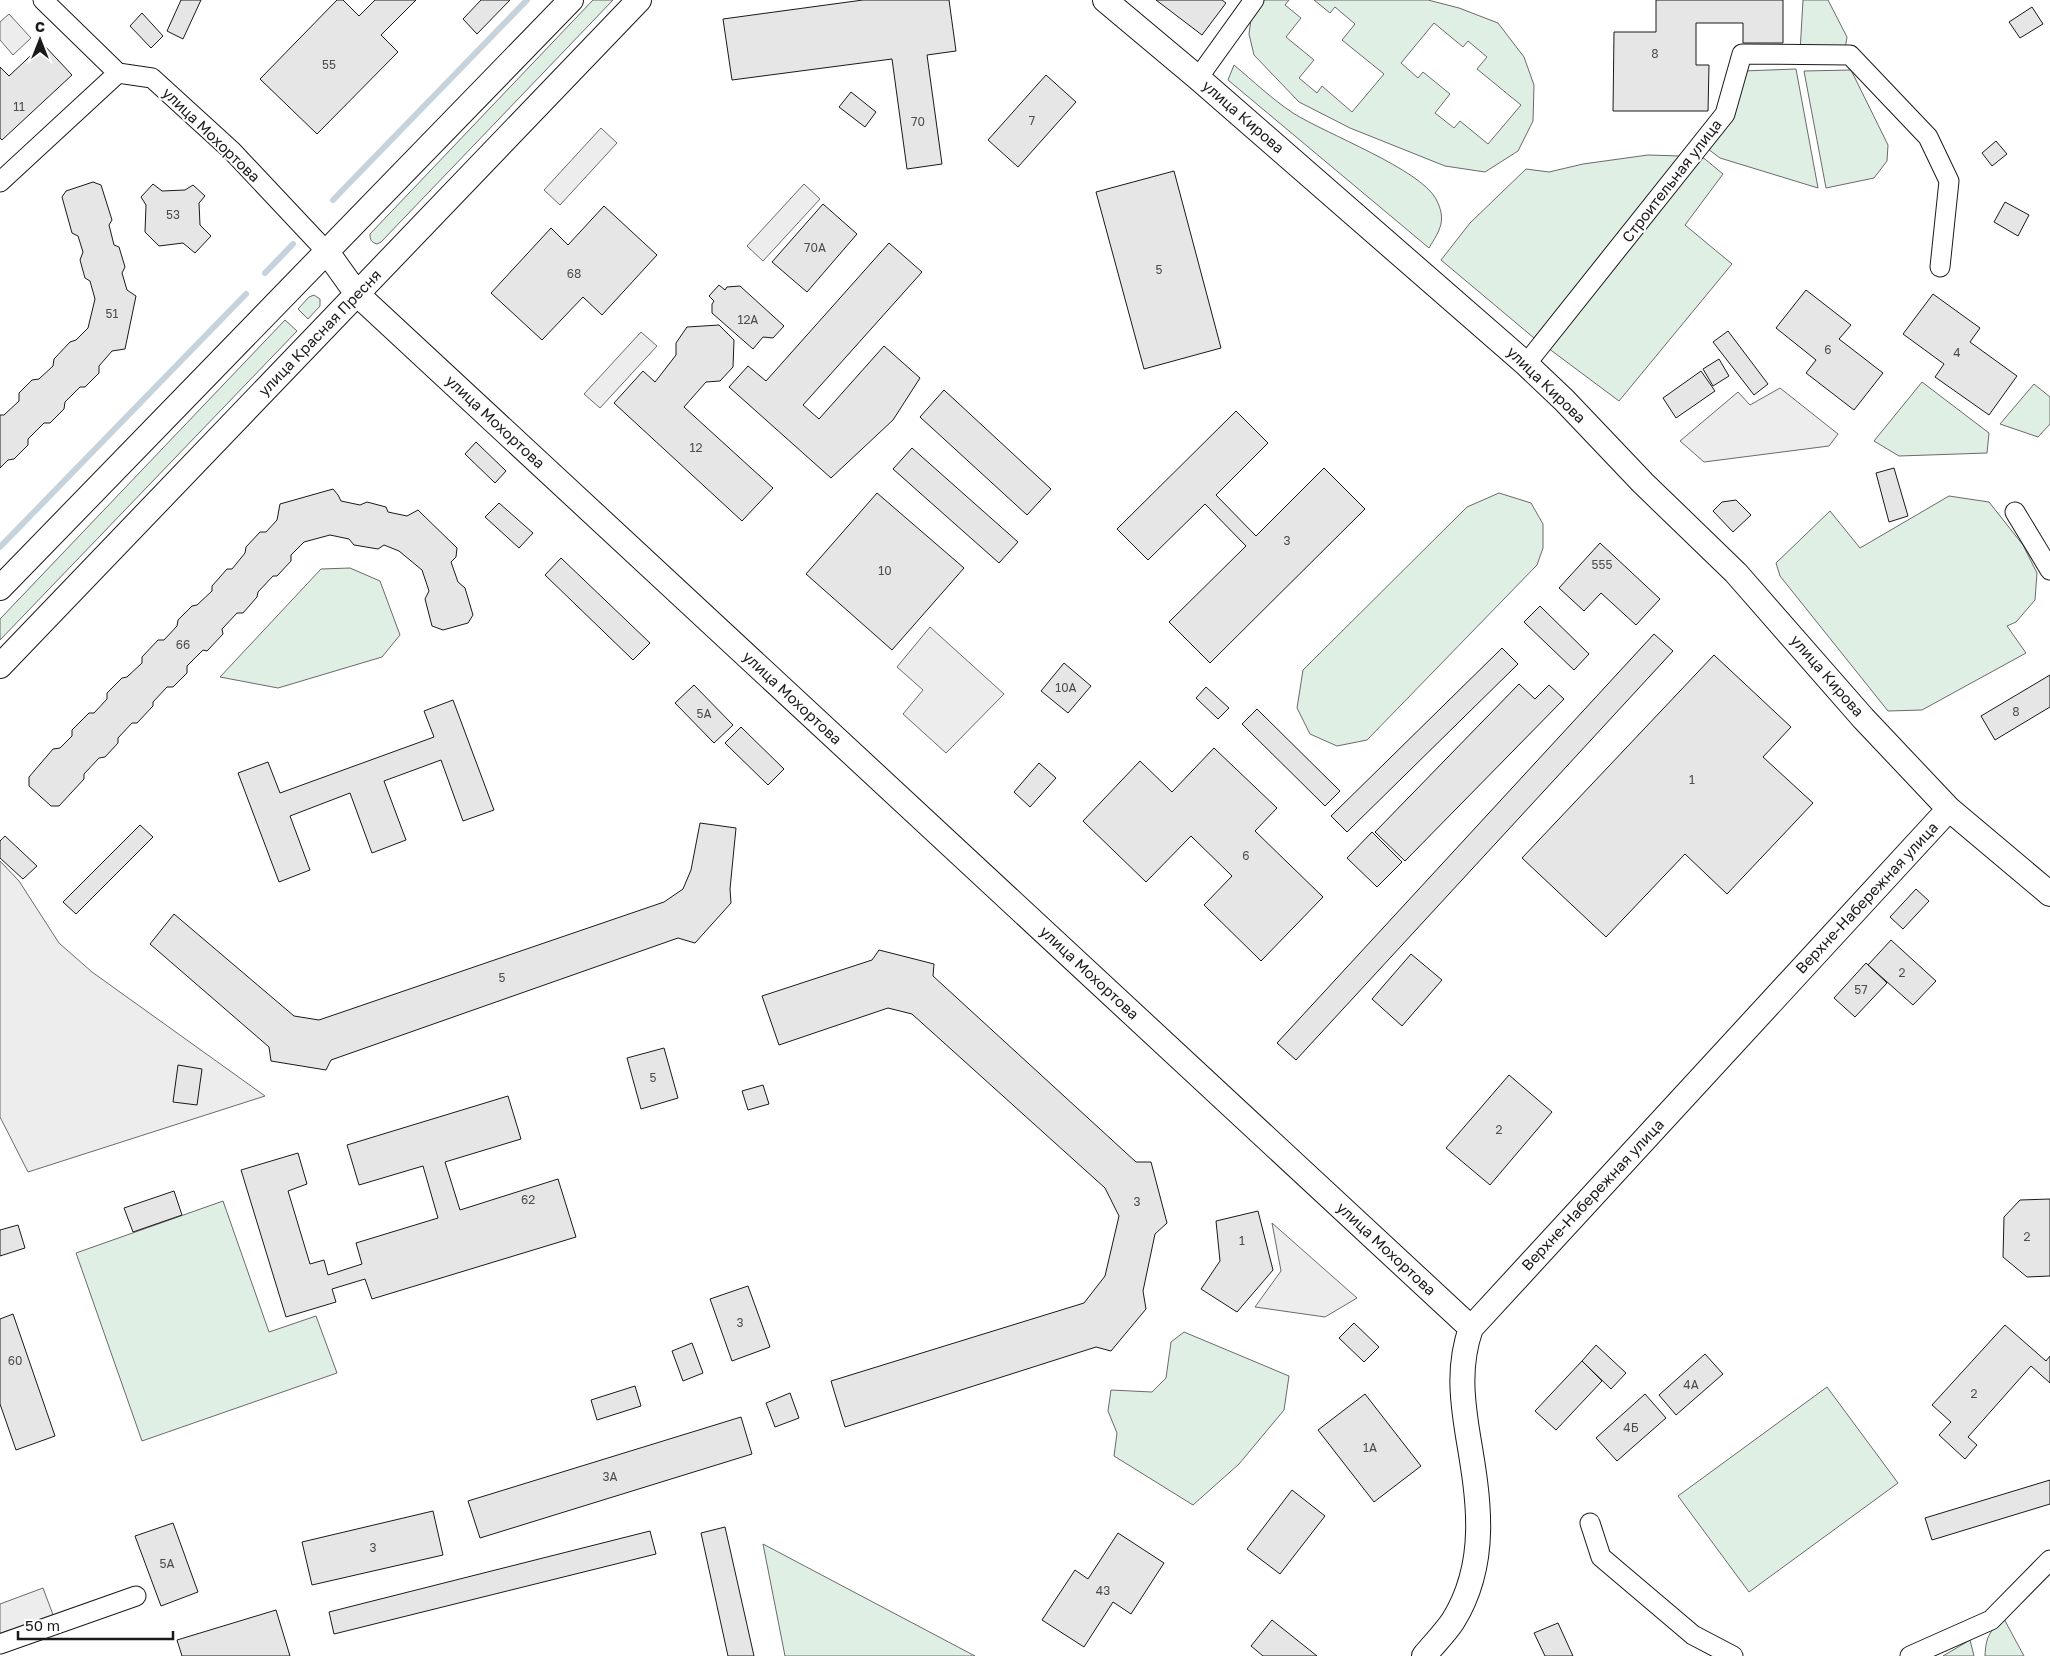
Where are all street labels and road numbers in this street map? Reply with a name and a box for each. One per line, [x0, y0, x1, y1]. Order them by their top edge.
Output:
street label: улица Кирова [1199, 76, 1288, 157]
street label: улица Мохортова [159, 83, 264, 185]
street label: Строительная улица [1618, 115, 1725, 246]
street label: улица Красная Пресня [254, 265, 384, 399]
street label: улица Кирова [1504, 342, 1590, 426]
street label: улица Мохортова [443, 371, 549, 472]
street label: улица Кирова [1787, 631, 1868, 720]
street label: улица Мохортова [740, 647, 846, 748]
street label: Верхне-Набережная улица [1791, 818, 1941, 977]
street label: улица Мохортова [1037, 922, 1143, 1023]
street label: Верхне-Набережная улица [1517, 1115, 1667, 1274]
street label: улица Мохортова [1334, 1198, 1440, 1299]

